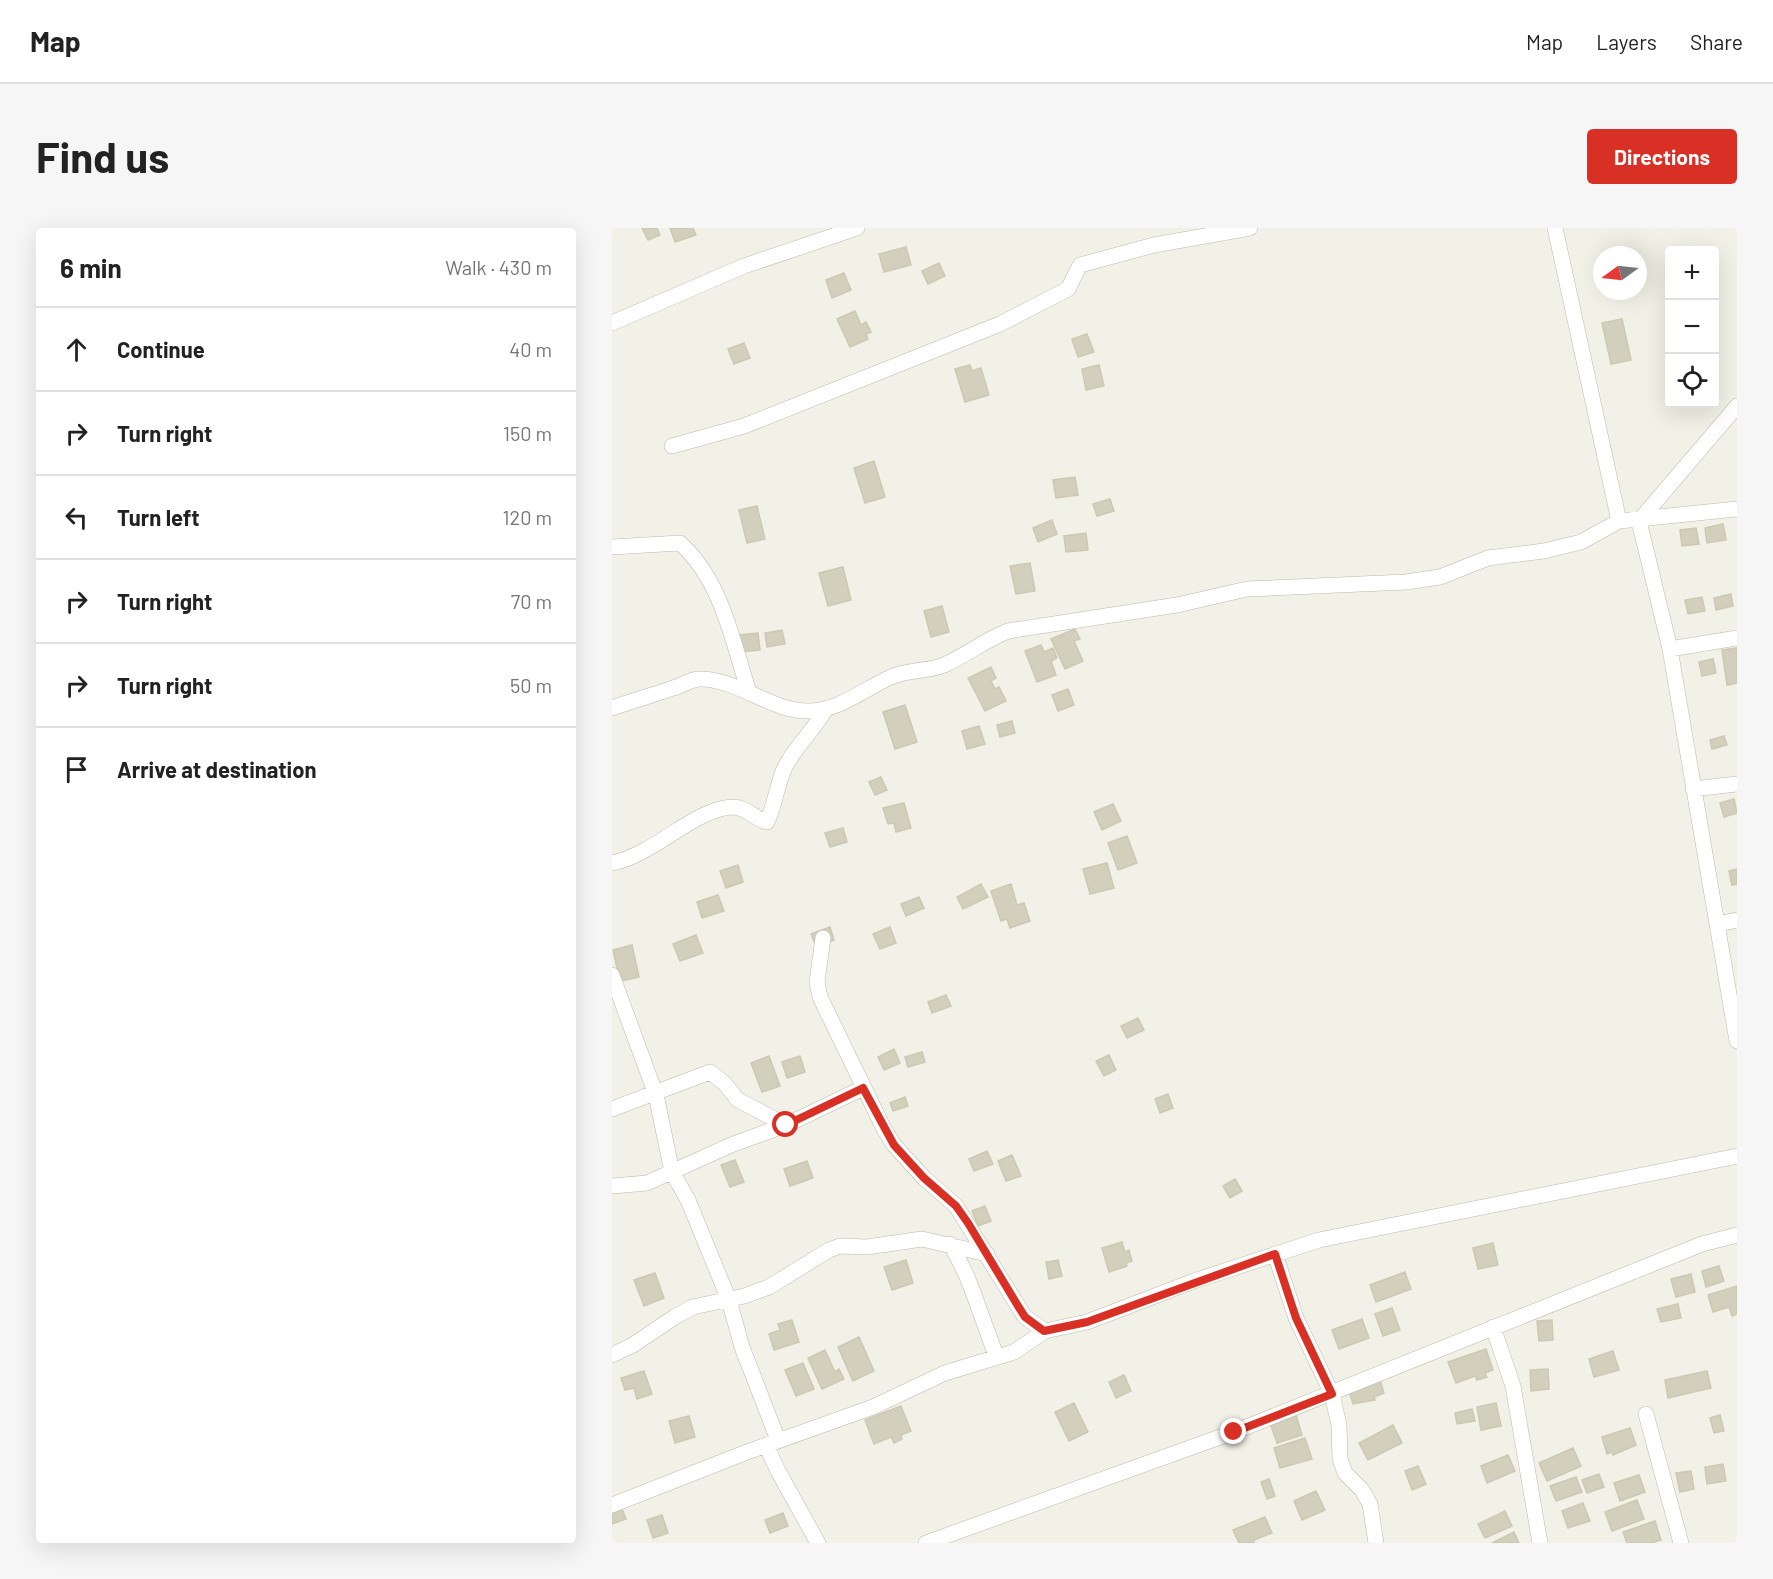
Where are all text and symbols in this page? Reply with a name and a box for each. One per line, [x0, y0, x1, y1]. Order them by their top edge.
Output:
text: Map [30, 24, 81, 58]
text: Map [1526, 29, 1563, 54]
text: Layers [1596, 29, 1657, 54]
text: Share [1690, 29, 1743, 54]
button: Directions [1587, 129, 1737, 184]
text: Find us [36, 131, 169, 181]
north arrow [1593, 246, 1647, 300]
map controls [1665, 246, 1719, 408]
button: + [1665, 246, 1719, 300]
text: 6 min [60, 252, 122, 283]
text: Walk · 430 m [445, 255, 552, 279]
button: − [1665, 300, 1719, 354]
icon: ahead [60, 333, 93, 366]
text: Continue [117, 336, 205, 362]
text: 40 m [509, 337, 552, 361]
button: locate [1665, 354, 1719, 408]
icon: right [60, 417, 93, 450]
text: Turn right [117, 420, 212, 446]
text: 150 m [503, 421, 552, 445]
icon: left [60, 501, 93, 534]
text: Turn left [117, 504, 200, 530]
text: 120 m [502, 505, 552, 529]
icon: right [60, 585, 93, 618]
text: Turn right [117, 588, 212, 614]
text: 70 m [511, 589, 552, 613]
icon: right [60, 669, 93, 702]
text: Turn right [117, 672, 212, 698]
text: 50 m [510, 673, 552, 697]
icon: arrive [60, 753, 93, 786]
text: Arrive at destination [117, 756, 316, 782]
route start [772, 1111, 798, 1137]
route end [1220, 1418, 1246, 1444]

